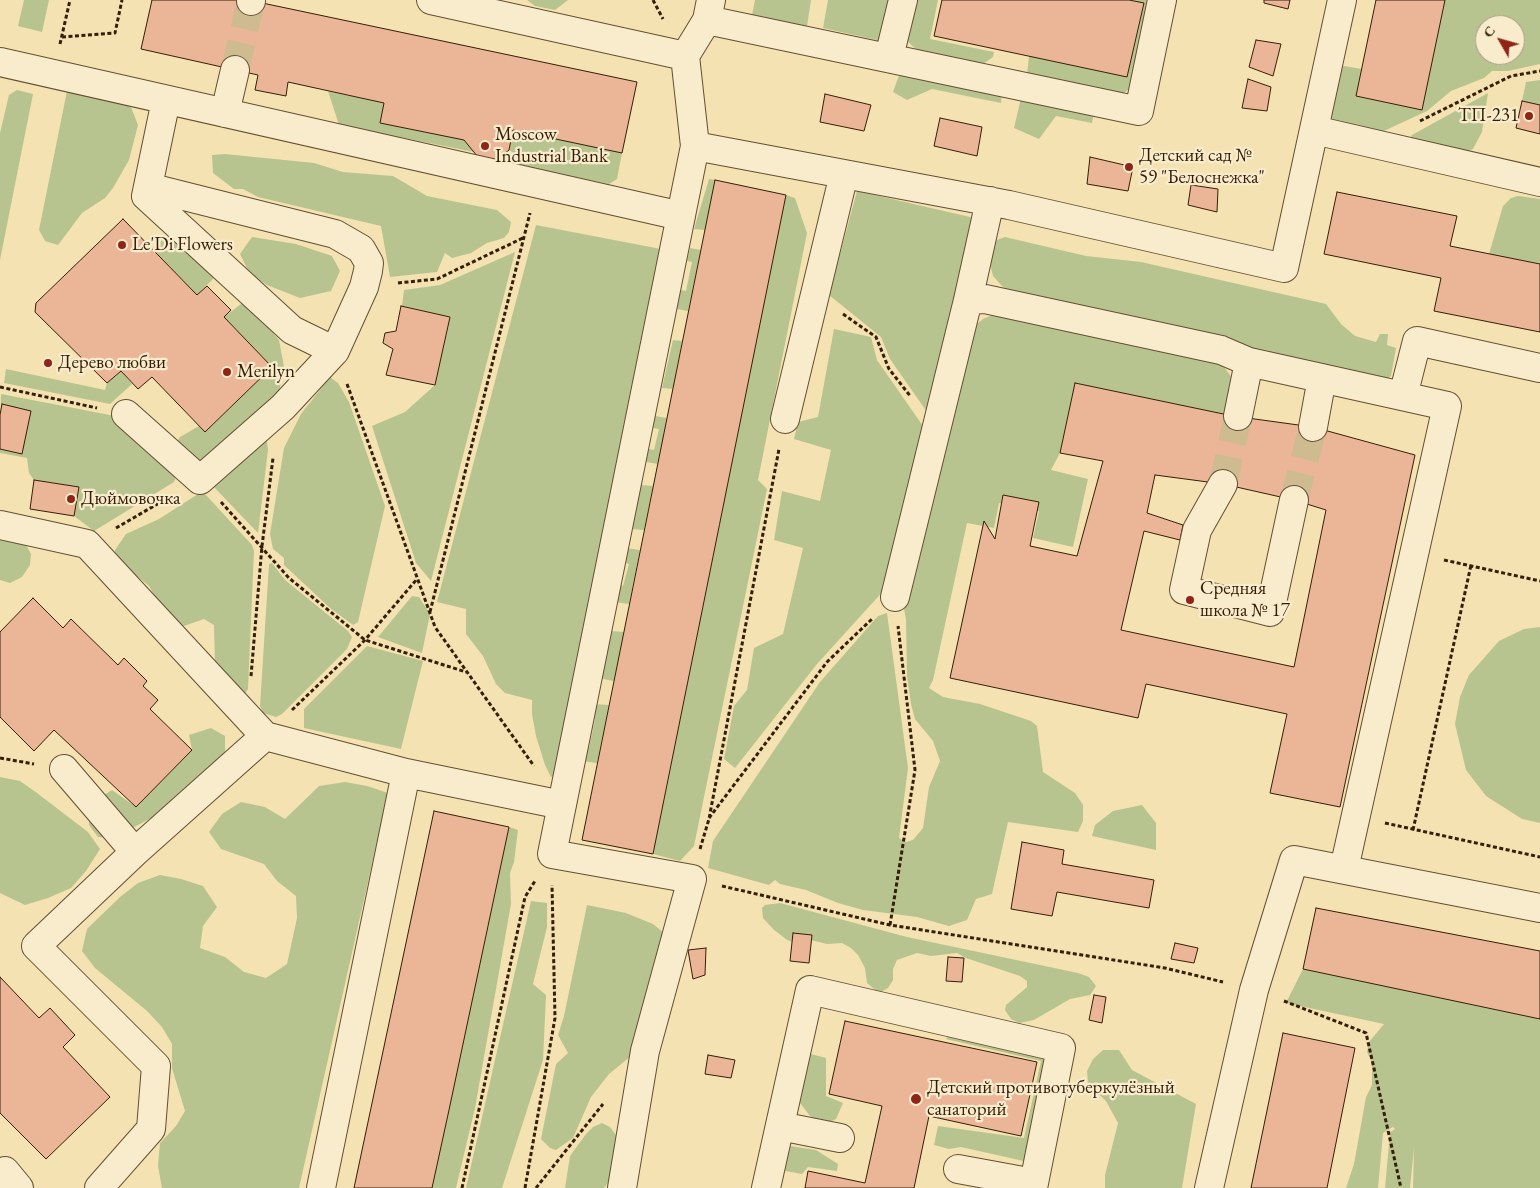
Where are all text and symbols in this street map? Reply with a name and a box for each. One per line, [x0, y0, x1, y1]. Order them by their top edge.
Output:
north arrow [1475, 15, 1525, 65]
text: С [1479, 22, 1499, 41]
place label: ТП-231 [1458, 105, 1519, 127]
marker: ТП-231 [1523, 110, 1535, 122]
place label: Moscow Industrial Bank [495, 124, 608, 168]
marker: Moscow Industrial Bank [479, 140, 491, 152]
place label: Детский сад № 59 "Белоснежка" [1139, 145, 1265, 189]
marker: Детский сад № 59 "Белоснежка" [1123, 161, 1135, 173]
place label: Le'Di Flowers [132, 234, 233, 256]
marker: Le'Di Flowers [116, 239, 128, 251]
place label: Дерево любви [58, 352, 166, 374]
marker: Дерево любви [42, 357, 54, 369]
place label: Merilyn [237, 361, 295, 383]
marker: Merilyn [221, 366, 233, 378]
place label: Дюймовочка [81, 488, 181, 510]
marker: Дюймовочка [65, 493, 77, 505]
place label: Средняя школа № 17 [1200, 578, 1290, 622]
marker: Средняя школа № 17 [1184, 594, 1196, 606]
place label: Детский противотуберкулёзный санаторий [927, 1077, 1175, 1121]
marker: Детский противотуберкулёзный санаторий [909, 1092, 923, 1106]

